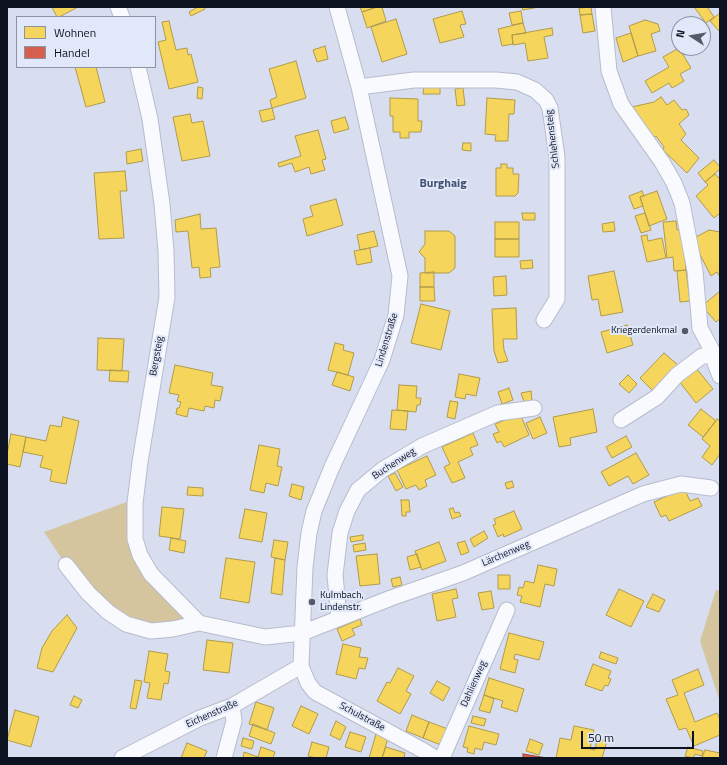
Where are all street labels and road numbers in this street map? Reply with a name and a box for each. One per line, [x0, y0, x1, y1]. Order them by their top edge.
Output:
street label: Schlehensteig [543, 109, 563, 169]
street label: Lindenstraße [373, 312, 401, 368]
street label: Bergsteig [148, 335, 166, 377]
street label: Buchenweg [370, 446, 418, 482]
street label: Lärchenweg [480, 539, 532, 569]
street label: Dahlienweg [458, 659, 490, 709]
street label: Eichenstraße [184, 697, 240, 731]
street label: Schulstraße [337, 700, 387, 734]

